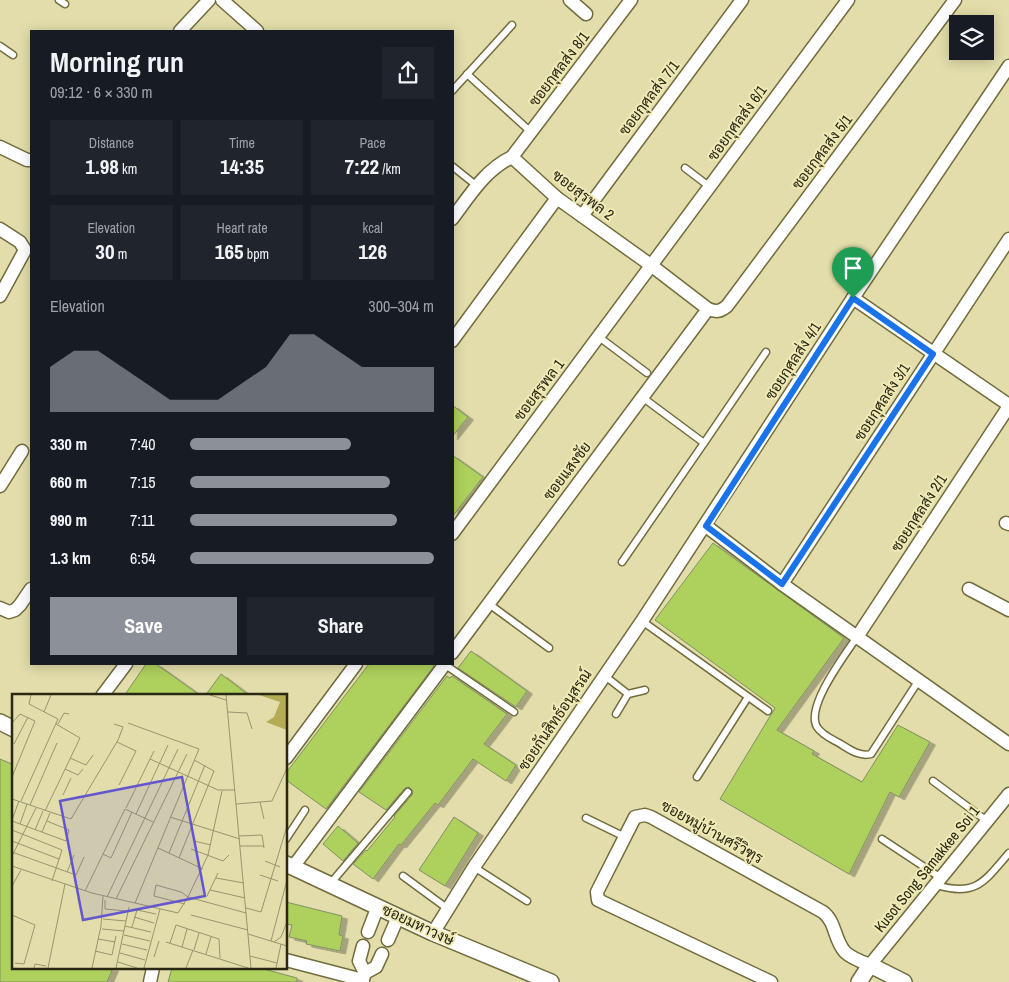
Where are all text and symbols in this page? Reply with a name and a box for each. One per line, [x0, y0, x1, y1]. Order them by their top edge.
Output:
map controls [949, 15, 994, 60]
button: layers [949, 15, 994, 60]
street label: ซอยกุศลส่ง 8/1 [523, 27, 595, 111]
text: Morning run [50, 43, 184, 81]
button: share [382, 47, 434, 99]
street label: ซอยกุศลส่ง 7/1 [613, 56, 685, 140]
street label: ซอยกุศลส่ง 6/1 [702, 80, 772, 165]
text: 09:12 · 6 × 330 m [50, 81, 153, 103]
street label: ซอยกุศลส่ง 5/1 [786, 110, 858, 194]
text: Distance [89, 134, 134, 152]
text: Time [229, 134, 255, 152]
text: Pace [360, 134, 386, 152]
text: 1.98 [85, 152, 119, 181]
text: 14:35 [220, 152, 264, 181]
text: 7:22 [345, 152, 379, 181]
text: km [119, 160, 137, 178]
text: /km [379, 160, 401, 178]
street label: ซอยสุรพล 2 [547, 164, 619, 226]
text: Elevation [87, 219, 135, 237]
text: Heart rate [216, 219, 268, 237]
text: kcal [362, 219, 383, 237]
text: 30 [95, 237, 115, 266]
text: 165 [215, 237, 244, 266]
text: 126 [358, 237, 387, 266]
text: m [115, 245, 127, 263]
text: bpm [244, 245, 269, 263]
pin [832, 247, 874, 298]
icon: arrive [839, 254, 867, 282]
text: Elevation [50, 295, 105, 317]
text: 300–304 m [368, 295, 434, 317]
street label: ซอยกุศลส่ง 4/1 [760, 318, 827, 404]
street label: ซอยสุรพล 1 [508, 354, 570, 426]
street label: ซอยกุศลส่ง 3/1 [849, 359, 916, 445]
text: 330 m [50, 433, 87, 455]
text: 7:40 [130, 433, 156, 455]
street label: ซอยแสงชัย [538, 437, 596, 504]
street label: ซอยกุศลส่ง 2/1 [886, 470, 953, 556]
text: 660 m [50, 471, 87, 493]
text: 7:15 [130, 471, 156, 493]
text: 990 m [50, 509, 87, 531]
text: 7:11 [130, 509, 155, 531]
text: 1.3 km [50, 547, 91, 569]
text: 6:54 [130, 547, 156, 569]
button: Save [50, 597, 237, 655]
button: Share [247, 597, 434, 655]
street label: ซอยกันสิทธ์อนุสรณ์ [513, 665, 597, 775]
inset map [12, 694, 288, 970]
street label: ซอยหมู่บ้านศรีวิฑูร [657, 795, 767, 868]
street label: Kusot Song Samakkee Soi 1 [869, 801, 984, 936]
street label: ซอยมหาวงษ์ [379, 899, 458, 951]

